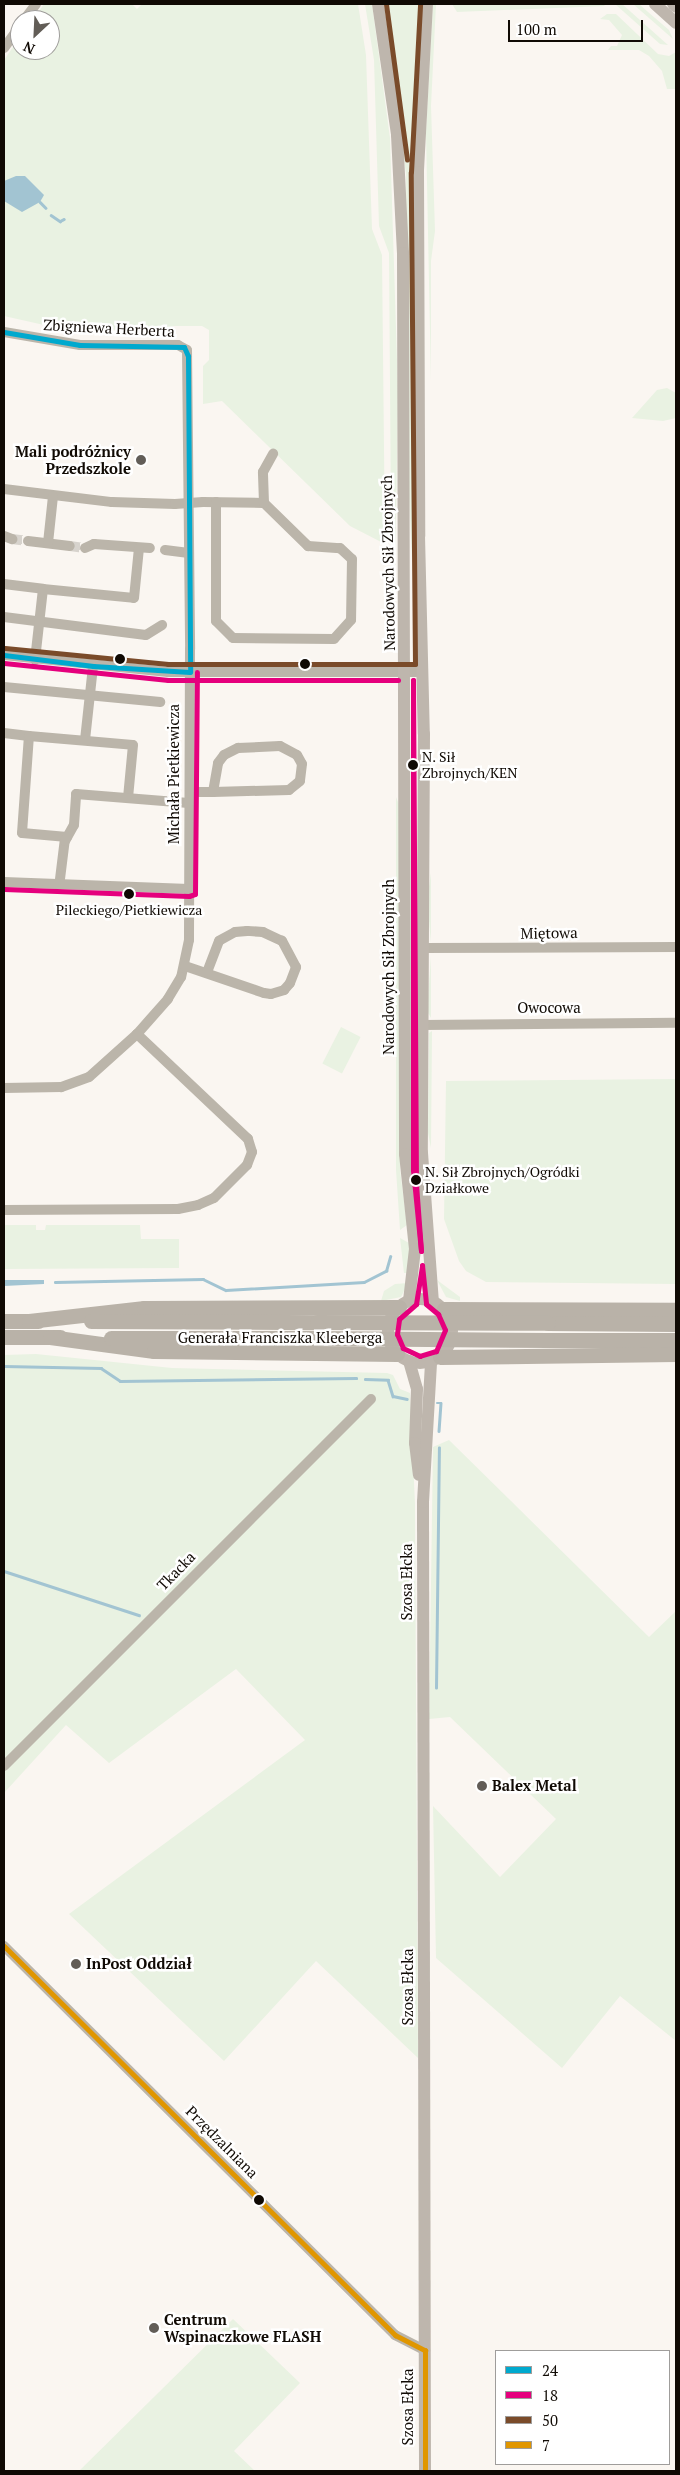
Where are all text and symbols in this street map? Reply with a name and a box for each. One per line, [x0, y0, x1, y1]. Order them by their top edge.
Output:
north arrow [10, 10, 60, 60]
scale bar [510, 10, 645, 42]
text: 100 m [516, 19, 557, 39]
text: N [20, 37, 38, 59]
street label: Zbigniewa Herberta [43, 316, 175, 340]
place label: Mali podróżnicy Przedszkole [15, 442, 131, 477]
marker: Mali podróżnicy Przedszkole [135, 454, 147, 466]
street label: Narodowych Sił Zbrojnych [377, 475, 399, 651]
unlabelled marker [115, 654, 125, 664]
unlabelled marker [300, 659, 310, 669]
street label: Michała Pietkiewicza [165, 704, 183, 844]
place label: N. Sił Zbrojnych/KEN [422, 749, 517, 782]
marker: N. Sił Zbrojnych/KEN [408, 760, 418, 770]
street label: Narodowych Sił Zbrojnych [380, 879, 398, 1055]
marker: Pileckiego/Pietkiewicza [124, 889, 134, 899]
place label: Pileckiego/Pietkiewicza [56, 902, 202, 918]
street label: Miętowa [520, 924, 578, 942]
street label: Owocowa [517, 999, 581, 1017]
place label: N. Sił Zbrojnych/Ogródki Działkowe [425, 1164, 580, 1196]
marker: N. Sił Zbrojnych/Ogródki Działkowe [411, 1175, 421, 1185]
street label: Generała Franciszka Kleeberga [178, 1329, 382, 1347]
street label: Szosa Ełcka [398, 1543, 416, 1621]
street label: Tkacka [153, 1548, 199, 1594]
place label: Balex Metal [492, 1777, 577, 1795]
marker: Balex Metal [476, 1780, 488, 1792]
street label: Szosa Ełcka [399, 1948, 417, 2026]
place label: InPost Oddział [86, 1955, 192, 1973]
marker: InPost Oddział [70, 1958, 82, 1970]
street label: Przędzalniana [182, 2102, 262, 2182]
unlabelled marker [254, 2195, 264, 2205]
place label: Centrum Wspinaczkowe FLASH [164, 2310, 321, 2345]
marker: Centrum Wspinaczkowe FLASH [148, 2322, 160, 2334]
legend [495, 2350, 670, 2465]
text: 24 [542, 2360, 558, 2380]
street label: Szosa Ełcka [399, 2368, 417, 2446]
text: 18 [542, 2385, 558, 2405]
text: 50 [542, 2410, 558, 2430]
text: 7 [542, 2435, 550, 2455]

